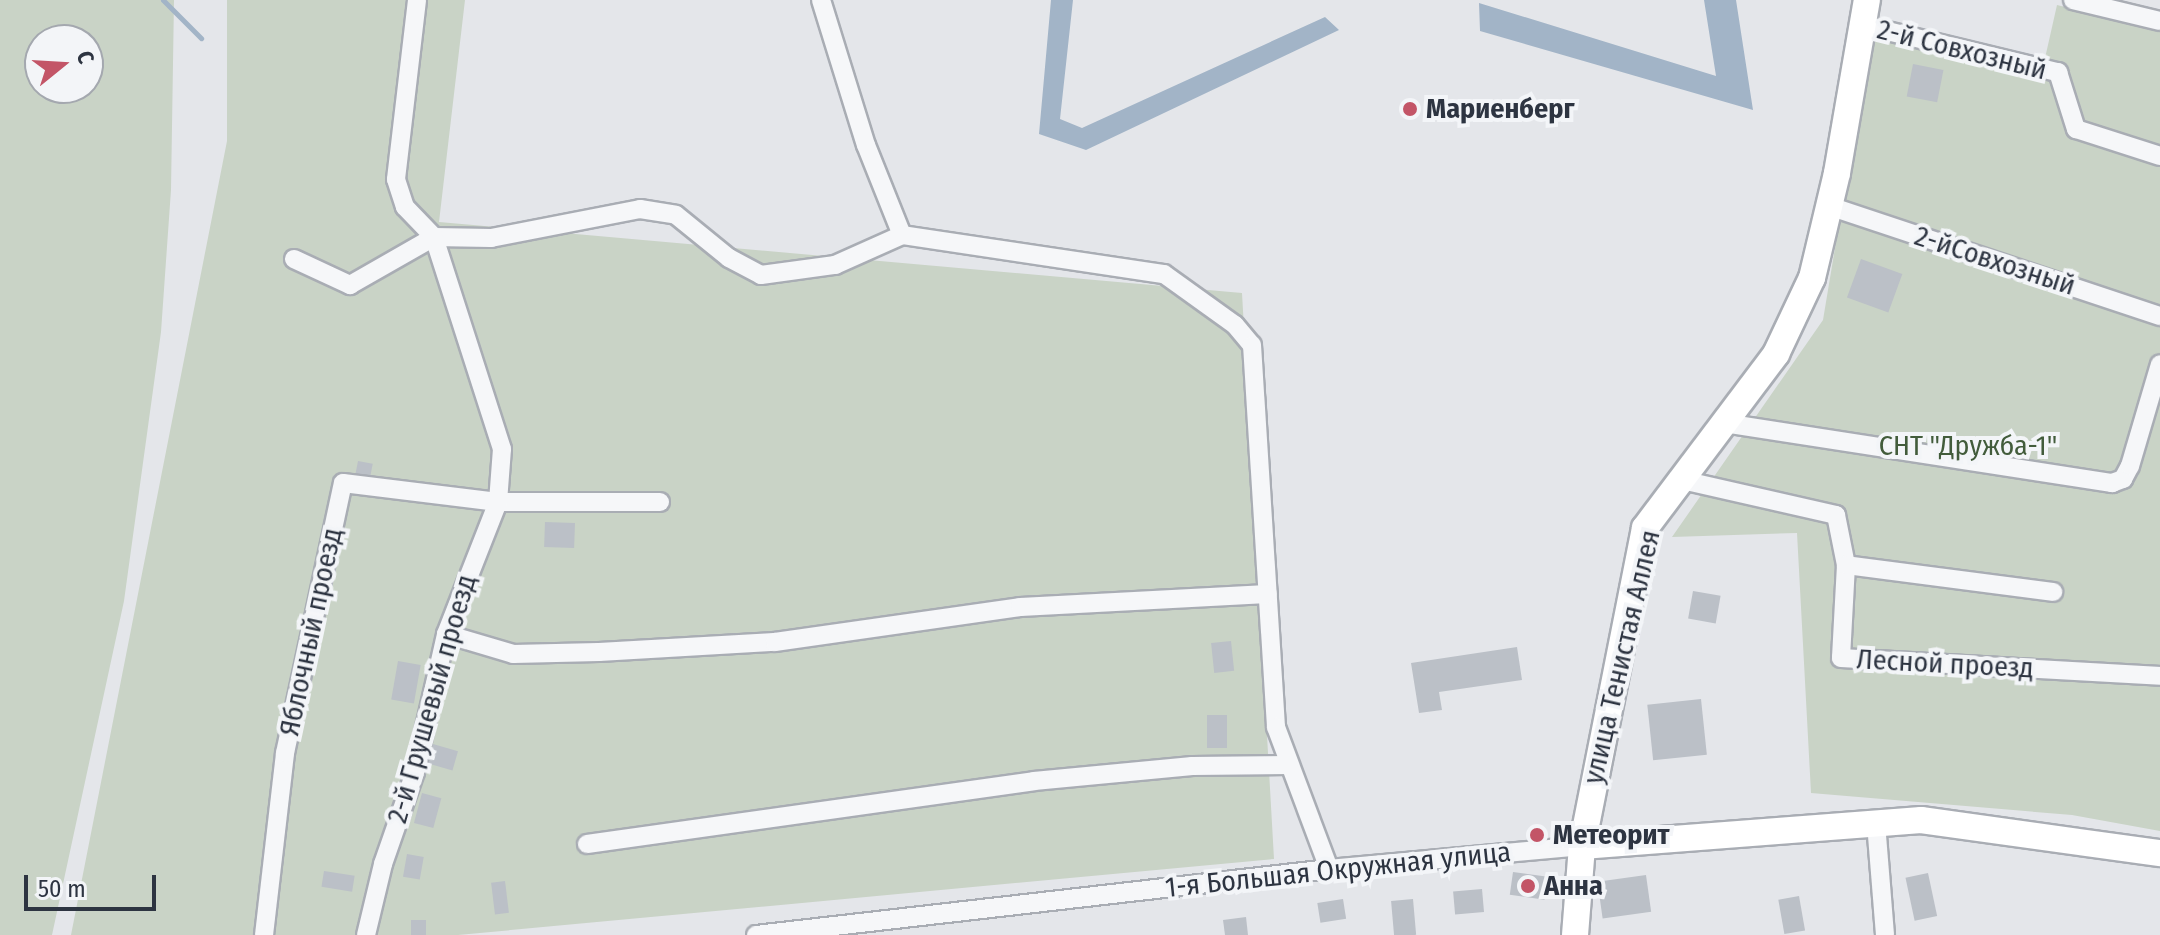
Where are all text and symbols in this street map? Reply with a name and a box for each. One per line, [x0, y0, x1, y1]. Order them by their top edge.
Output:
street label: 2-й Совхозный [1874, 13, 2050, 87]
north arrow [24, 24, 104, 104]
text: С [71, 47, 100, 67]
place label: Мариенберг [1426, 92, 1574, 126]
marker: Мариенберг [1401, 100, 1419, 118]
street label: 2-йСовхозный [1910, 219, 2080, 303]
park label: СНТ "Дружба-1" [1879, 429, 2057, 463]
street label: Яблочный проезд [273, 525, 349, 739]
street label: улица Тенистая Аллея [1576, 527, 1668, 787]
street label: 2-й Грушевый проезд [380, 571, 484, 827]
street label: Лесной проезд [1856, 643, 2034, 685]
place label: Метеорит [1553, 818, 1669, 852]
marker: Метеорит [1528, 826, 1546, 844]
street label: 1-я Большая Окружная улица [1164, 835, 1512, 905]
scale bar [28, 859, 160, 909]
place label: Анна [1544, 869, 1603, 903]
text: 50 m [38, 875, 86, 903]
marker: Анна [1519, 877, 1537, 895]

